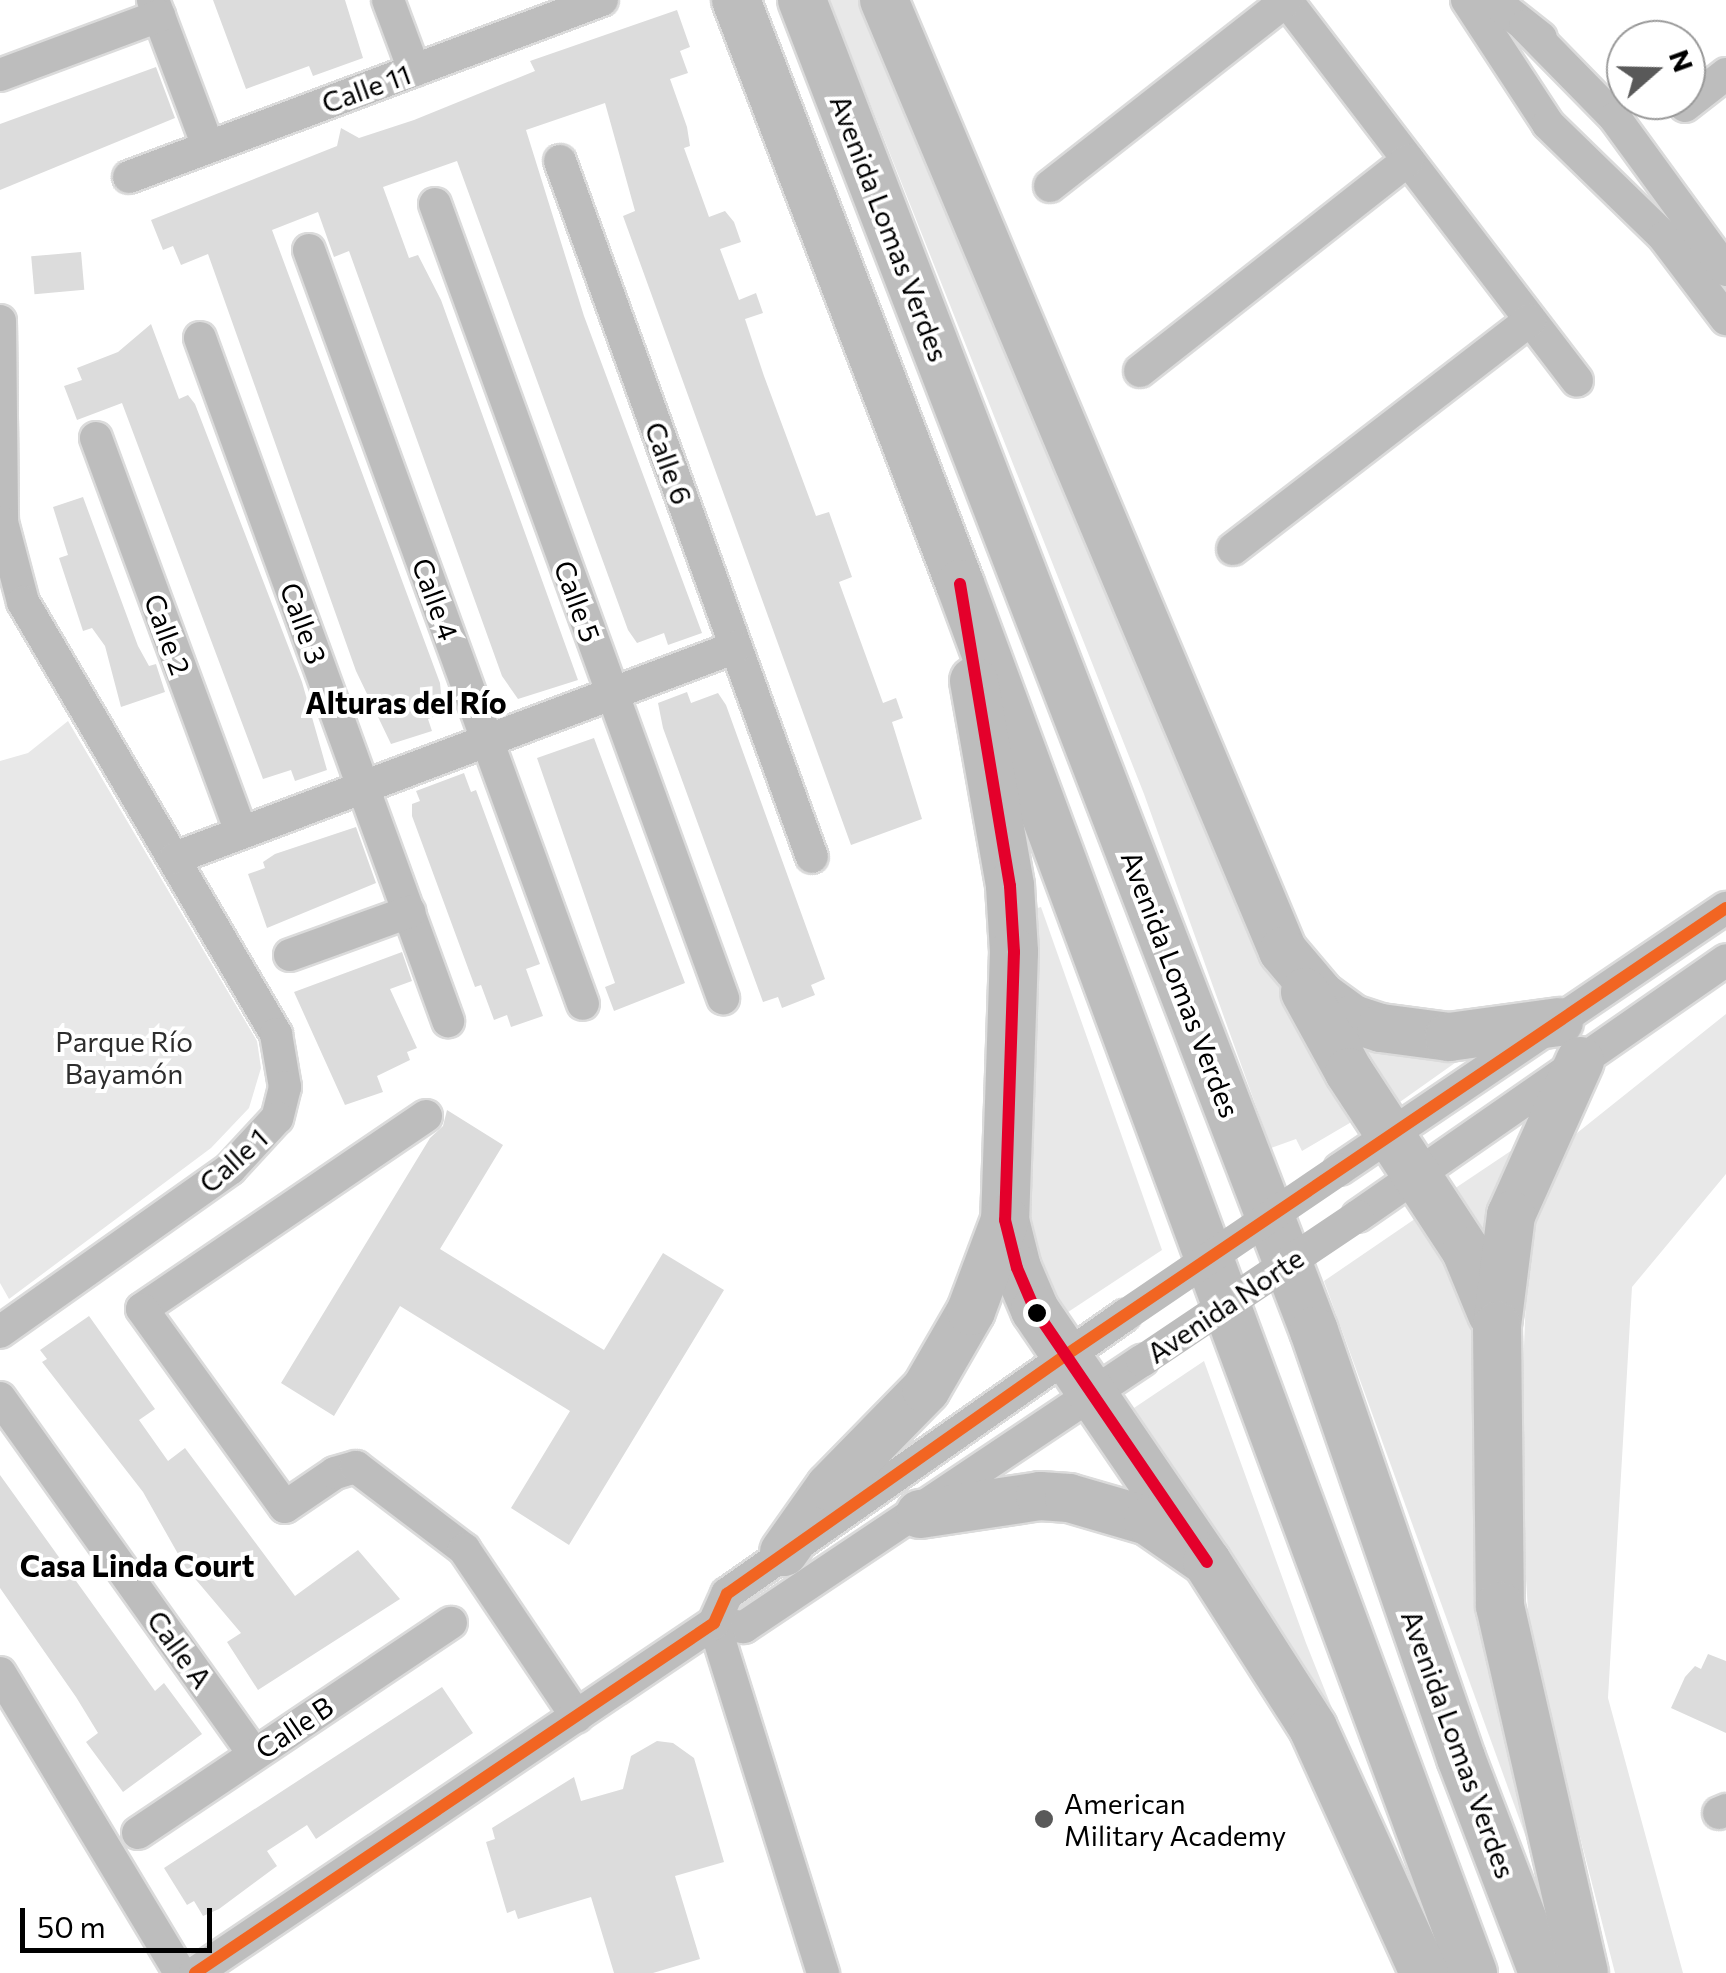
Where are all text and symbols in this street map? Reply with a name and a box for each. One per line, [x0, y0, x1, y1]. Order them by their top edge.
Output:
north arrow [1606, 20, 1706, 120]
text: N [1663, 45, 1702, 76]
street label: Calle 11 [317, 56, 415, 120]
street label: Avenida Lomas Verdes [824, 90, 956, 366]
street label: Calle 6 [639, 417, 699, 509]
street label: Calle 4 [406, 553, 466, 645]
street label: Calle 5 [548, 556, 608, 646]
street label: Calle 3 [274, 578, 334, 668]
street label: Calle 2 [138, 589, 198, 679]
district label: Alturas del Río [305, 684, 507, 720]
street label: Avenida Lomas Verdes [1115, 846, 1247, 1122]
park label: Parque Río Bayamón [55, 1024, 193, 1090]
street label: Calle 1 [192, 1121, 274, 1199]
street label: Avenida Norte [1140, 1240, 1310, 1370]
unlabelled marker [1027, 1303, 1047, 1323]
district label: Casa Linda Court [20, 1547, 254, 1583]
street label: Calle A [141, 1604, 219, 1694]
street label: Avenida Lomas Verdes [1395, 1605, 1523, 1883]
street label: Calle B [249, 1689, 339, 1765]
place label: American Military Academy [1064, 1786, 1286, 1852]
marker: American Military Academy [1033, 1808, 1055, 1830]
scale bar [25, 1888, 218, 1950]
text: 50 m [37, 1907, 106, 1944]

